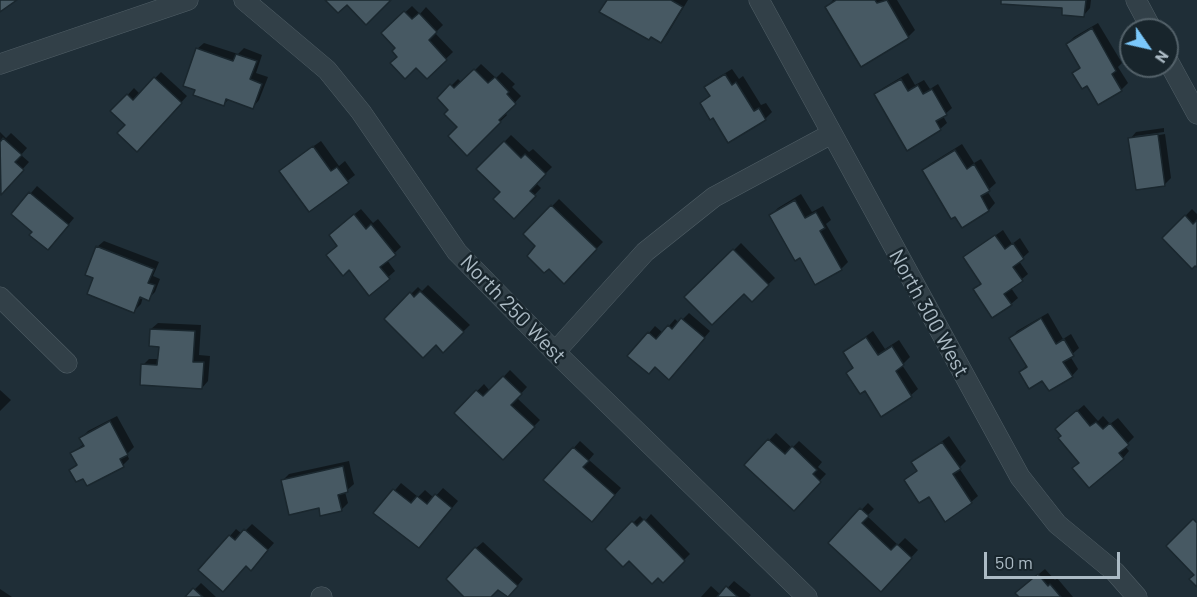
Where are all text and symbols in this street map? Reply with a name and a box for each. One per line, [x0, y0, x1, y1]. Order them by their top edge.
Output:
north arrow [1119, 18, 1179, 78]
text: N [1152, 47, 1174, 67]
street label: North 300 West [884, 245, 974, 381]
street label: North 250 West [455, 250, 571, 368]
scale bar [987, 540, 1124, 578]
text: 50 m [995, 551, 1033, 573]

